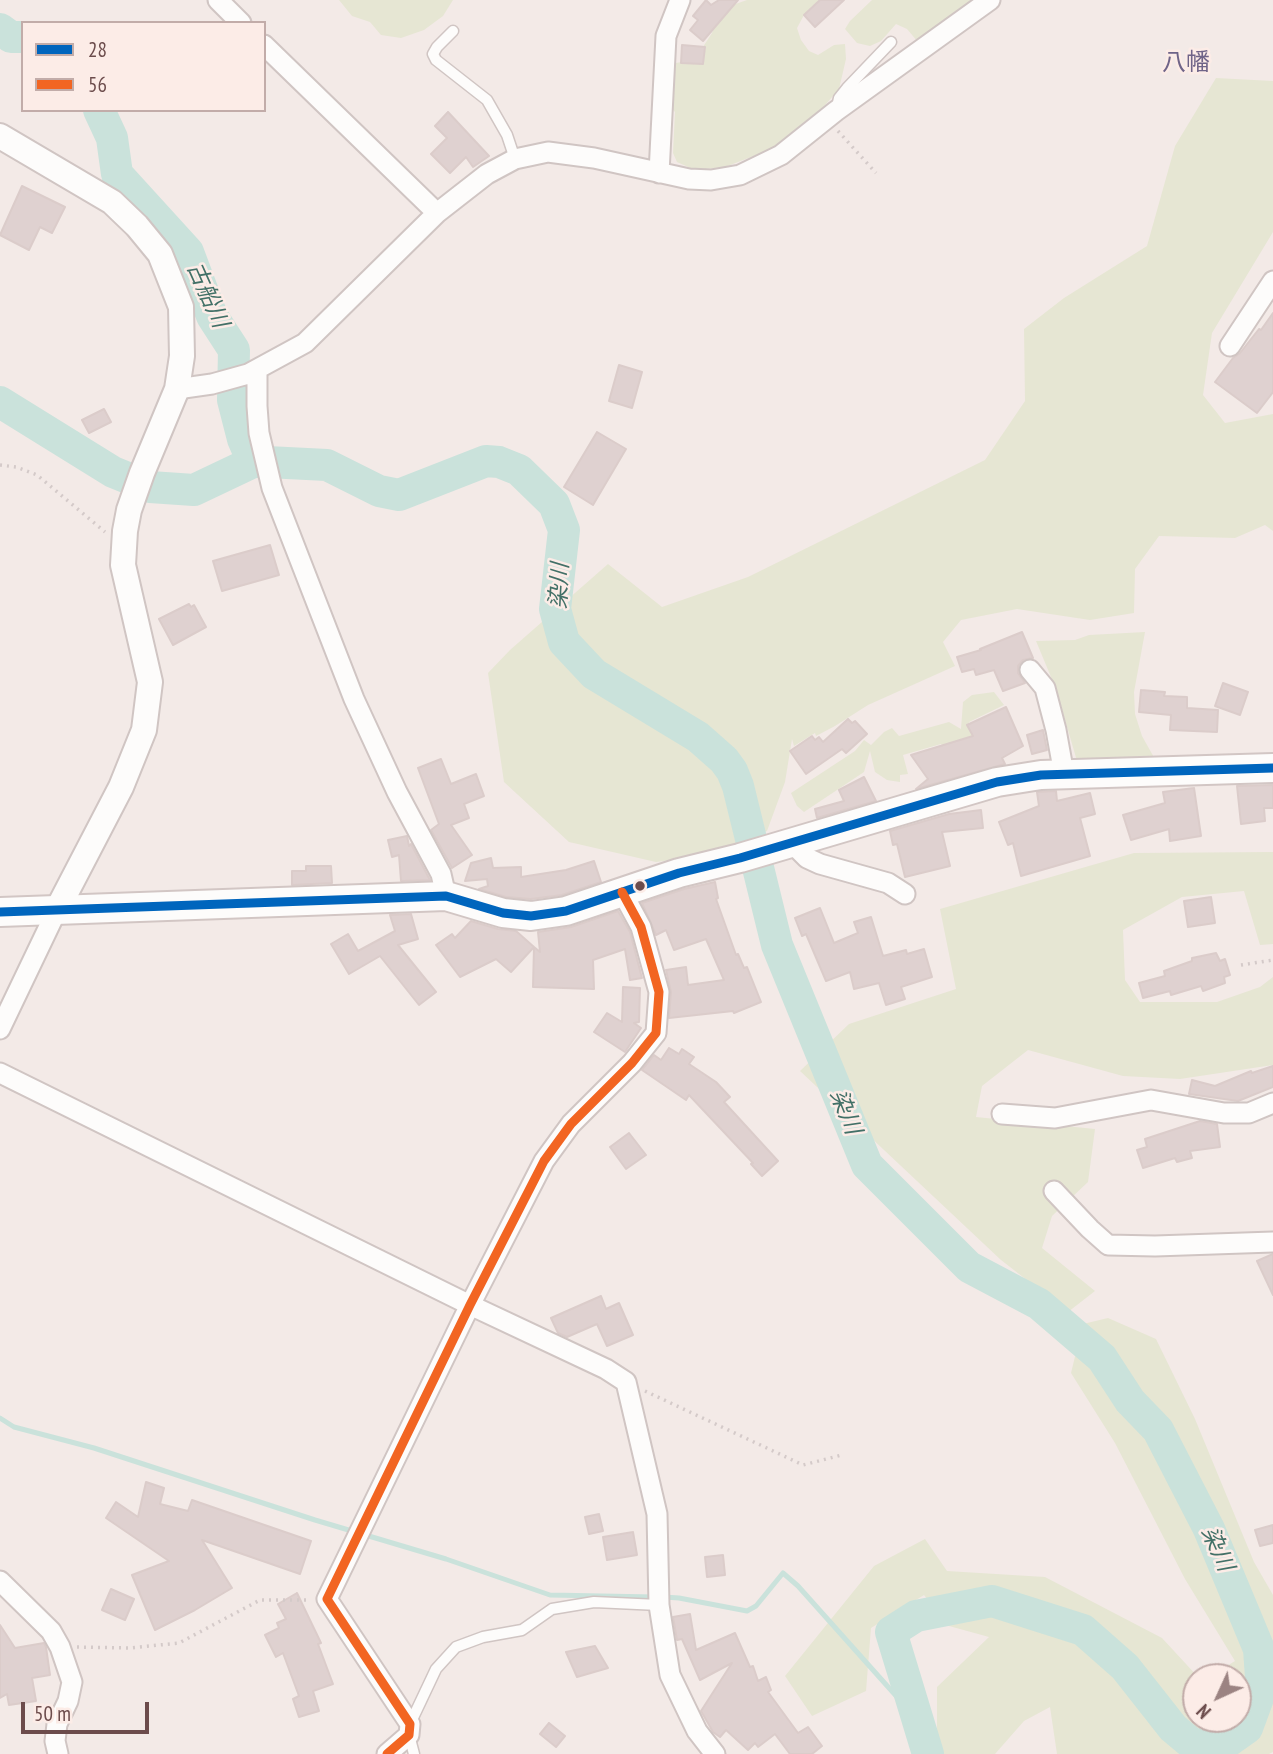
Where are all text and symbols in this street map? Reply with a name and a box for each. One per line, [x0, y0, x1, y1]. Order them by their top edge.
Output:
legend [21, 21, 266, 112]
text: 28 [88, 36, 107, 63]
district label: 八幡 [1162, 49, 1210, 77]
text: 56 [88, 71, 107, 98]
water label: 古船川 [180, 258, 234, 332]
water label: 染川 [545, 562, 575, 610]
unlabelled marker [633, 879, 647, 893]
water label: 染川 [824, 1086, 866, 1138]
water label: 染川 [1195, 1522, 1239, 1576]
north arrow [1182, 1663, 1252, 1733]
scale bar [24, 1688, 152, 1732]
text: N [1191, 1699, 1216, 1724]
text: 50 m [34, 1700, 71, 1727]

